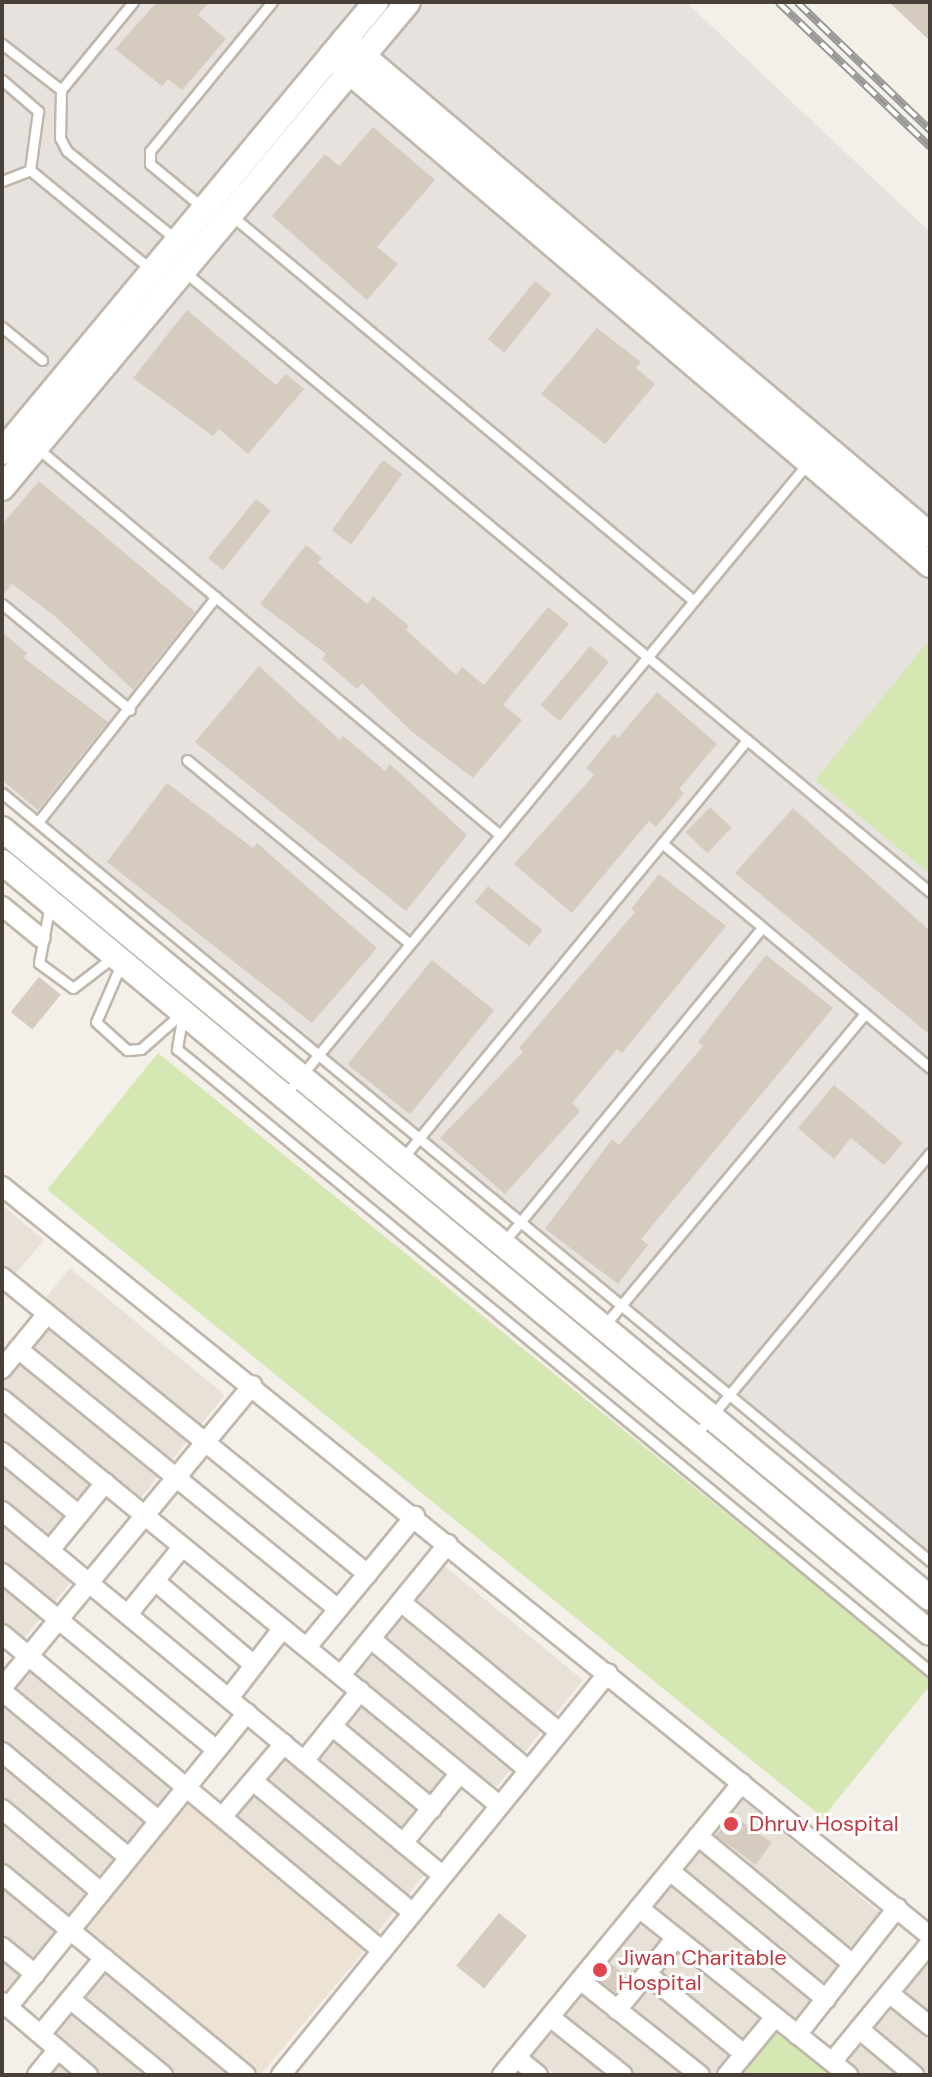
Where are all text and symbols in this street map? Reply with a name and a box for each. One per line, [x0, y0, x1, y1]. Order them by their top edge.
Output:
place label: Dhruv Hospital [749, 1811, 899, 1837]
marker: Dhruv Hospital [720, 1813, 742, 1835]
place label: Jiwan Charitable Hospital [618, 1944, 787, 1996]
marker: Jiwan Charitable Hospital [589, 1959, 611, 1981]

